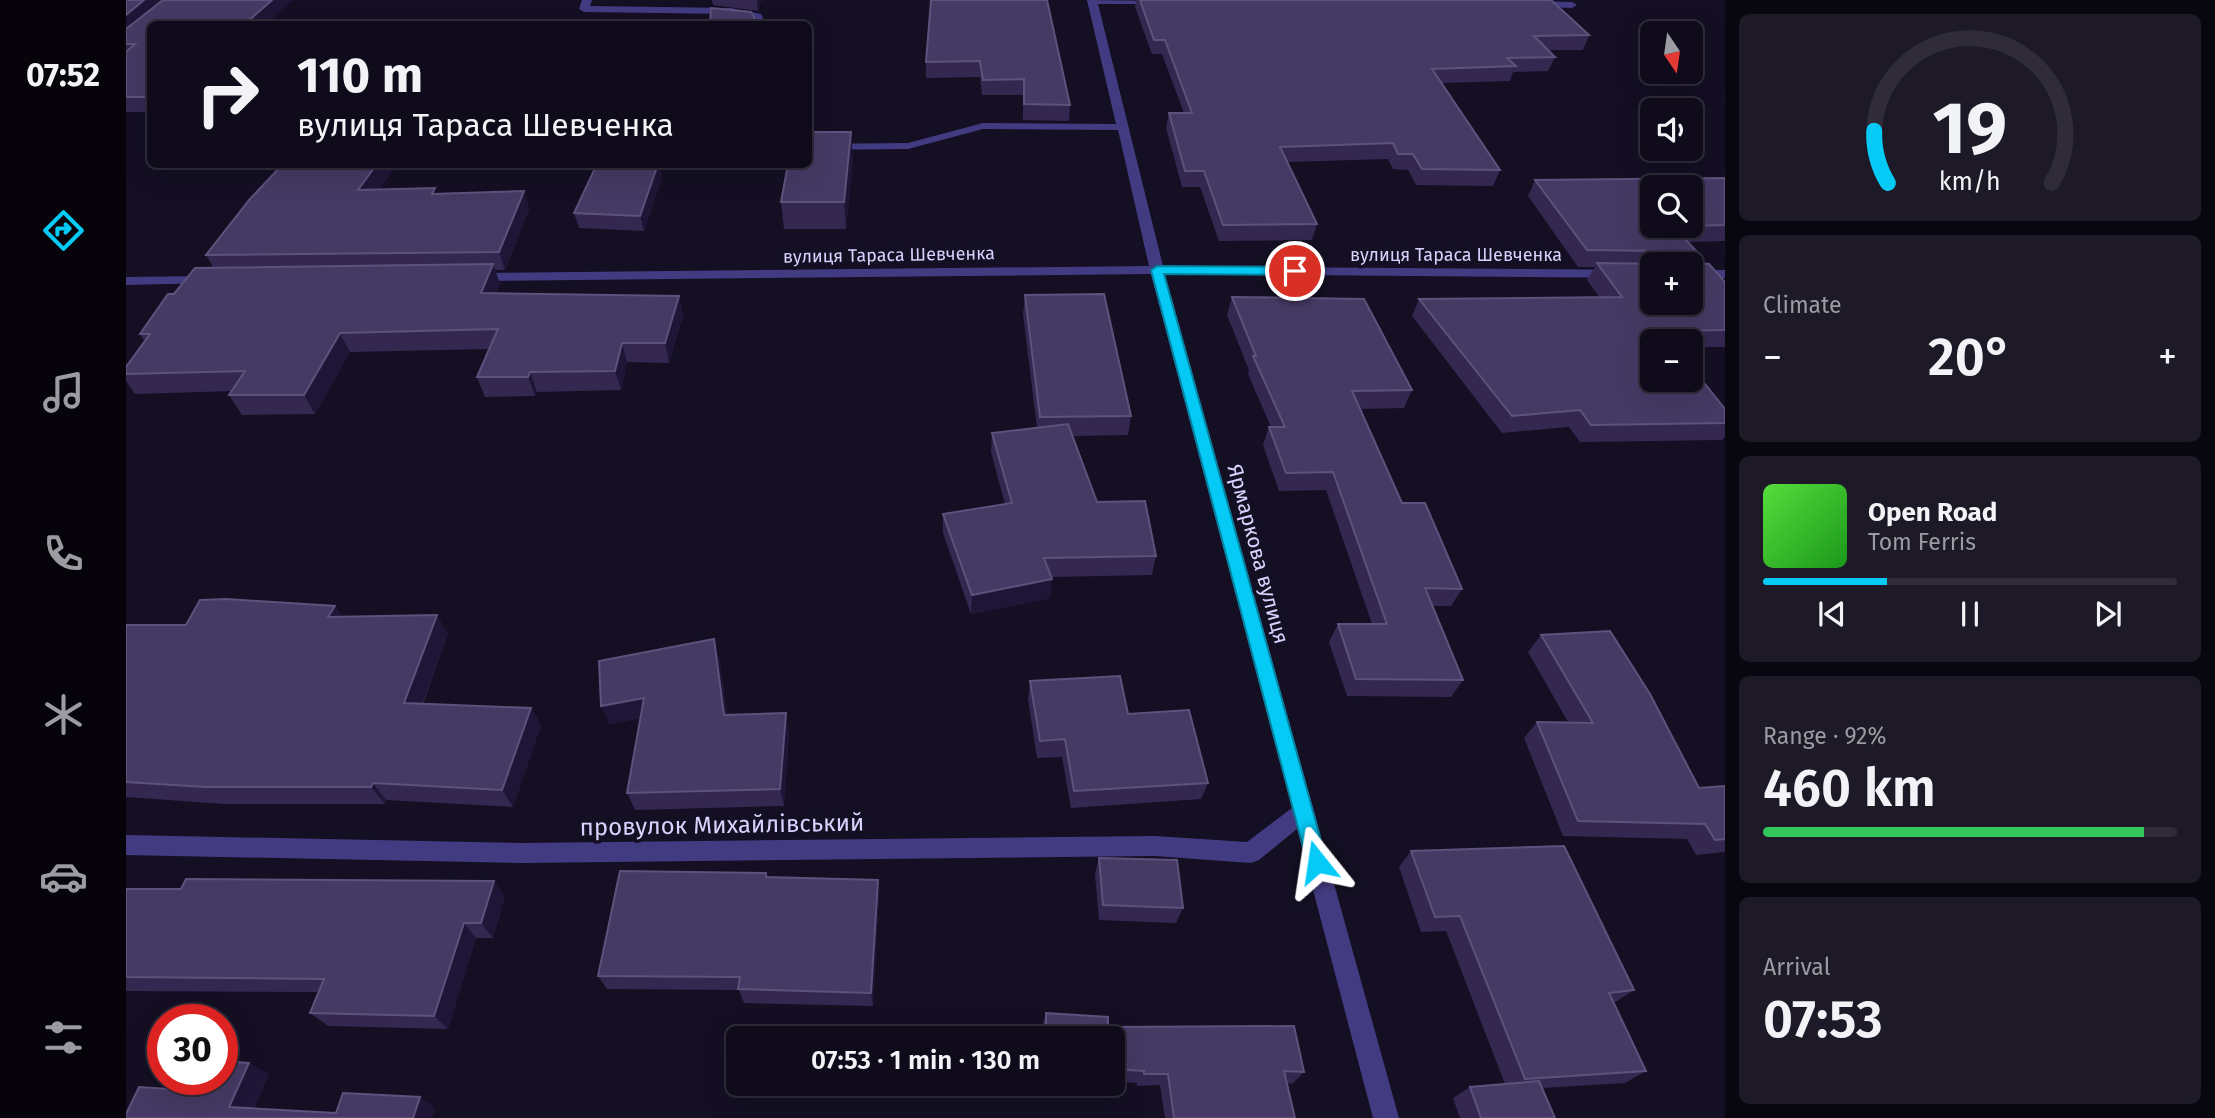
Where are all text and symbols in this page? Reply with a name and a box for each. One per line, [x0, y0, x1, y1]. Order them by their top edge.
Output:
north arrow [1640, 21, 1703, 84]
map controls [1640, 21, 1703, 392]
text: 110 m [297, 46, 423, 105]
icon: right [182, 49, 273, 140]
text: 07:52 [26, 56, 100, 94]
text: 19 [1933, 86, 2007, 173]
button: sound [1640, 98, 1703, 161]
text: вулиця Тараса Шевченка [297, 106, 674, 144]
text: km/h [1939, 167, 2001, 197]
button: search [1640, 175, 1703, 238]
icon: directions [39, 206, 88, 255]
pin [1265, 241, 1325, 301]
street label: вулиця Тараса Шевченка [783, 242, 995, 268]
street label: вулиця Тараса Шевченка [1350, 244, 1562, 266]
icon: arrive [1276, 252, 1314, 290]
button: + [1640, 252, 1703, 315]
text: Climate [1763, 291, 1842, 319]
text: 20° [1928, 326, 2012, 389]
button: − [1640, 329, 1703, 392]
text: − [1763, 334, 1782, 380]
text: + [2158, 334, 2177, 380]
icon: music [39, 368, 88, 417]
street label: Ярмаркова вулиця [1222, 461, 1294, 647]
text: Open Road [1868, 497, 1997, 528]
text: Tom Ferris [1868, 528, 1976, 556]
icon: phone [39, 529, 88, 578]
icon: previous [1813, 595, 1851, 633]
icon: pause [1951, 595, 1989, 633]
icon: next [2089, 595, 2127, 633]
icon: climate [39, 690, 88, 739]
text: Range · 92% [1763, 722, 1886, 750]
text: 460 km [1763, 757, 1936, 820]
street label: провулок Михайлівський [579, 809, 865, 841]
position arrow [1280, 825, 1354, 899]
icon: car [39, 852, 88, 901]
text: Arrival [1763, 953, 1830, 981]
text: 07:53 [1763, 988, 1883, 1051]
speed limit sign: 30 [147, 1004, 238, 1095]
icon: filters [39, 1013, 88, 1062]
text: 07:53 · 1 min · 130 m [811, 1045, 1040, 1076]

